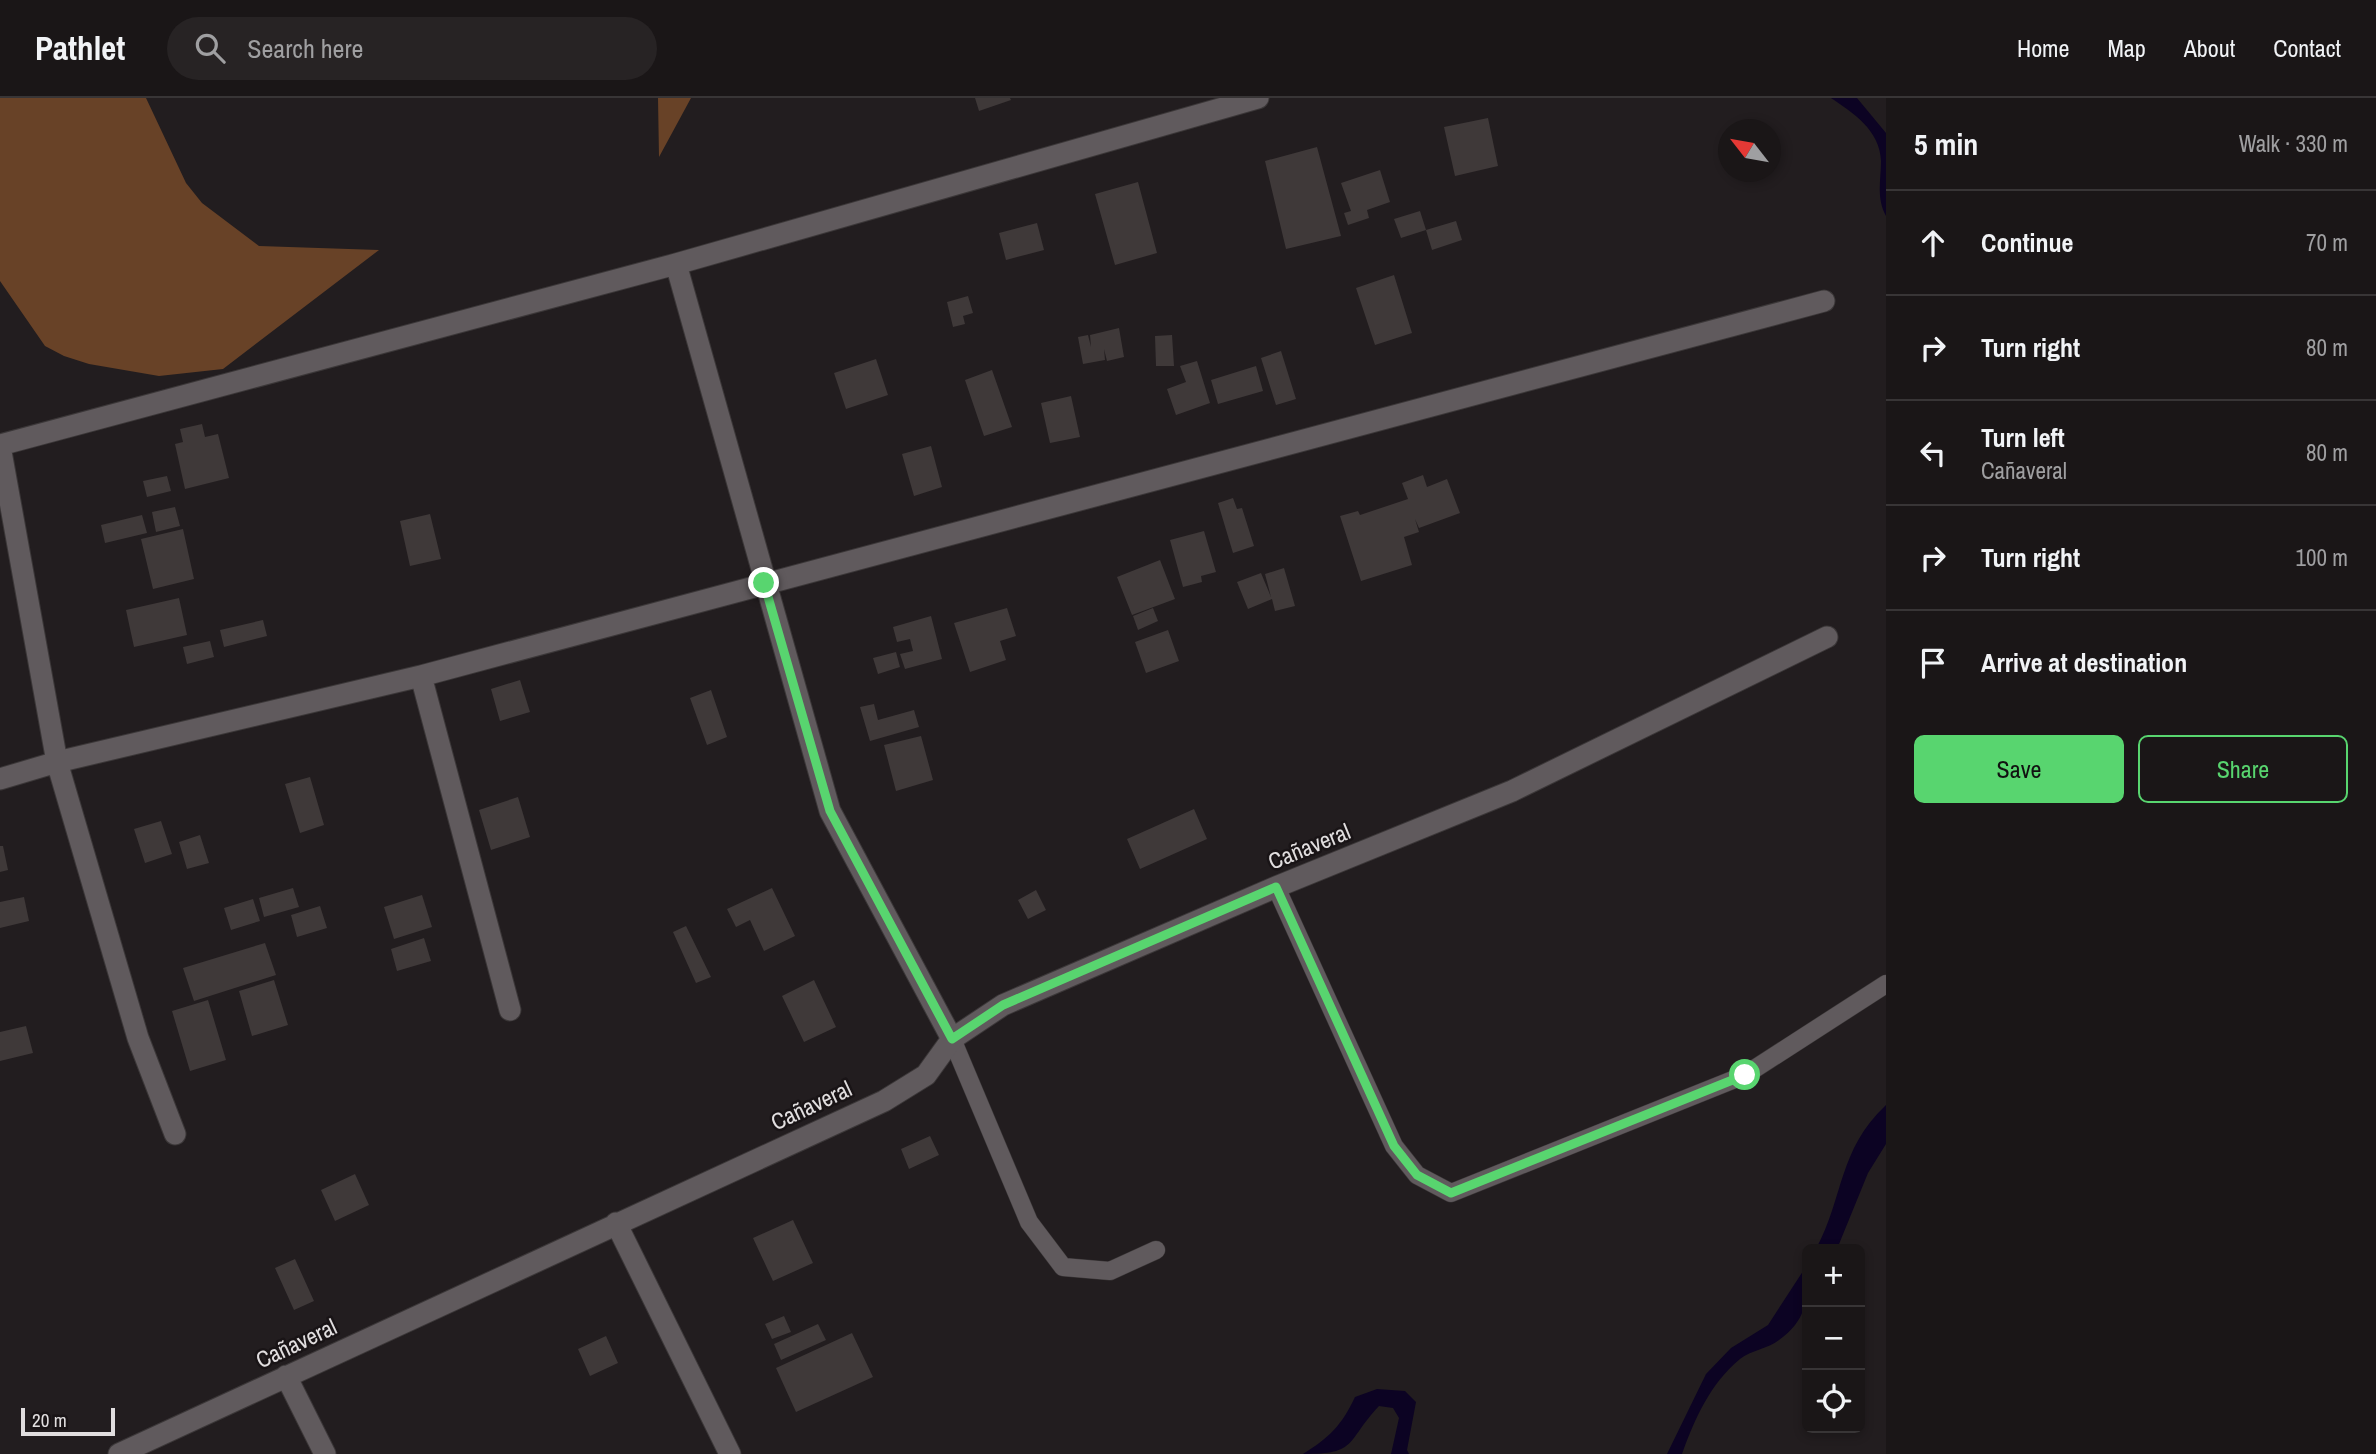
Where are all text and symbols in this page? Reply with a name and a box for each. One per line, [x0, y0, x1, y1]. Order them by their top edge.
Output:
search box [167, 17, 657, 80]
text: Pathlet [35, 26, 125, 70]
icon: search [191, 29, 229, 67]
text: Search here [247, 31, 363, 66]
text: Home [2017, 32, 2069, 64]
text: Map [2107, 32, 2146, 64]
text: About [2184, 32, 2235, 64]
text: Contact [2273, 32, 2341, 64]
north arrow [1718, 119, 1781, 182]
text: 5 min [1914, 124, 1978, 164]
text: Walk · 330 m [2239, 128, 2348, 159]
icon: ahead [1914, 224, 1952, 262]
text: Continue [1981, 225, 2073, 260]
text: 70 m [2306, 227, 2348, 258]
icon: right [1914, 329, 1952, 367]
text: Turn right [1981, 330, 2080, 365]
text: 80 m [2306, 332, 2348, 363]
text: Turn left [1981, 420, 2065, 455]
icon: left [1914, 434, 1952, 472]
text: 80 m [2306, 437, 2348, 468]
text: Cañaveral [1981, 455, 2067, 486]
icon: right [1914, 539, 1952, 577]
text: Turn right [1981, 540, 2080, 575]
text: 100 m [2296, 542, 2348, 573]
route end [748, 567, 779, 598]
icon: arrive [1914, 644, 1952, 682]
text: Arrive at destination [1981, 645, 2187, 680]
button: Save [1914, 735, 2124, 803]
button: Share [2138, 735, 2348, 803]
street label: Cañaveral [1263, 816, 1355, 876]
route start [1729, 1059, 1760, 1090]
street label: Cañaveral [765, 1073, 857, 1137]
map controls [1802, 1244, 1865, 1433]
button: + [1802, 1244, 1865, 1307]
button: − [1802, 1307, 1865, 1370]
street label: Cañaveral [250, 1311, 342, 1375]
button: locate [1802, 1370, 1865, 1433]
scale bar [21, 1405, 116, 1437]
text: 20 m [32, 1407, 67, 1433]

